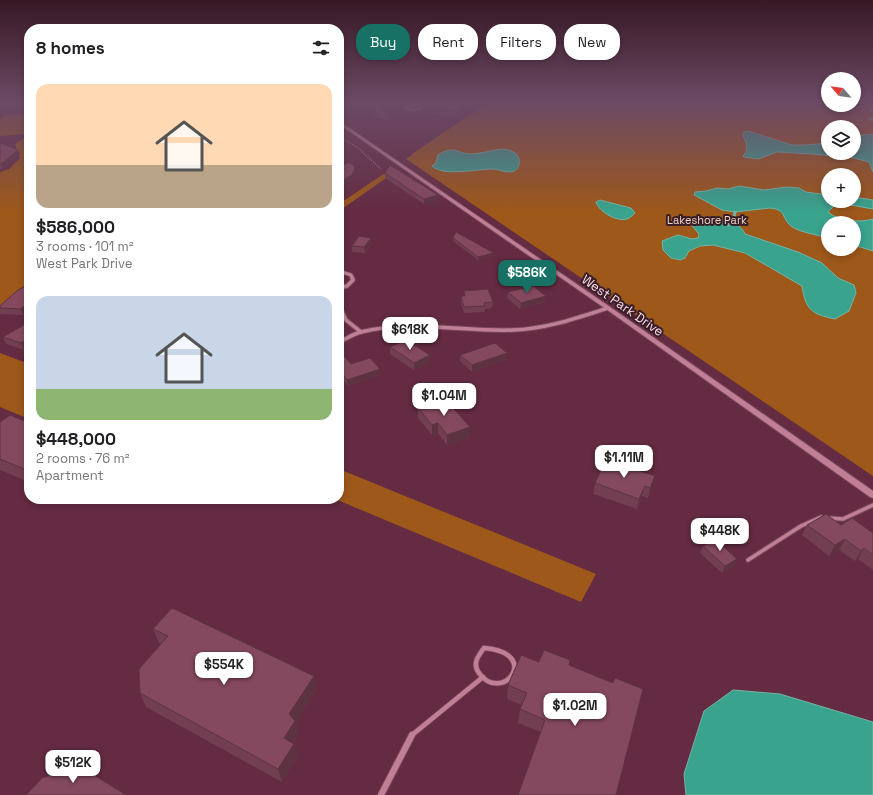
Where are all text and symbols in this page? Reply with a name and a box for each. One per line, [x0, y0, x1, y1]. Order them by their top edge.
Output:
chip: Buy [356, 24, 410, 60]
chip: Rent [418, 24, 478, 60]
chip: Filters [486, 24, 556, 60]
chip: New [564, 24, 620, 60]
text: 8 homes [36, 37, 105, 59]
icon: filters [310, 37, 332, 59]
north arrow [821, 72, 861, 112]
map controls [821, 72, 861, 256]
icon: home [148, 110, 220, 182]
button: layers [821, 120, 861, 160]
button: + [821, 168, 861, 208]
park label: Lakeshore Park [667, 213, 747, 227]
text: $586,000 [36, 216, 115, 238]
button: − [821, 216, 861, 256]
text: 3 rooms · 101 m² [36, 238, 134, 255]
text: West Park Drive [36, 255, 132, 272]
pin: $586K [499, 260, 555, 294]
text: $586K [507, 264, 547, 281]
street label: West Park Drive [578, 271, 667, 340]
pin: $618K [382, 317, 438, 351]
text: $618K [391, 321, 429, 338]
icon: home [148, 322, 220, 394]
pin: $1.04M [411, 383, 477, 417]
text: $1.04M [421, 387, 467, 404]
text: $448,000 [36, 428, 116, 450]
pin: $1.11M [591, 445, 657, 479]
text: $1.11M [604, 449, 644, 466]
text: 2 rooms · 76 m² [36, 450, 130, 467]
text: Apartment [36, 467, 104, 484]
pin: $448K [692, 518, 748, 552]
text: $448K [700, 522, 740, 539]
pin: $554K [196, 652, 252, 686]
text: $554K [204, 656, 244, 673]
pin: $1.02M [542, 693, 608, 727]
text: $1.02M [552, 697, 598, 714]
pin: $512K [45, 750, 101, 784]
text: $512K [54, 754, 92, 771]

